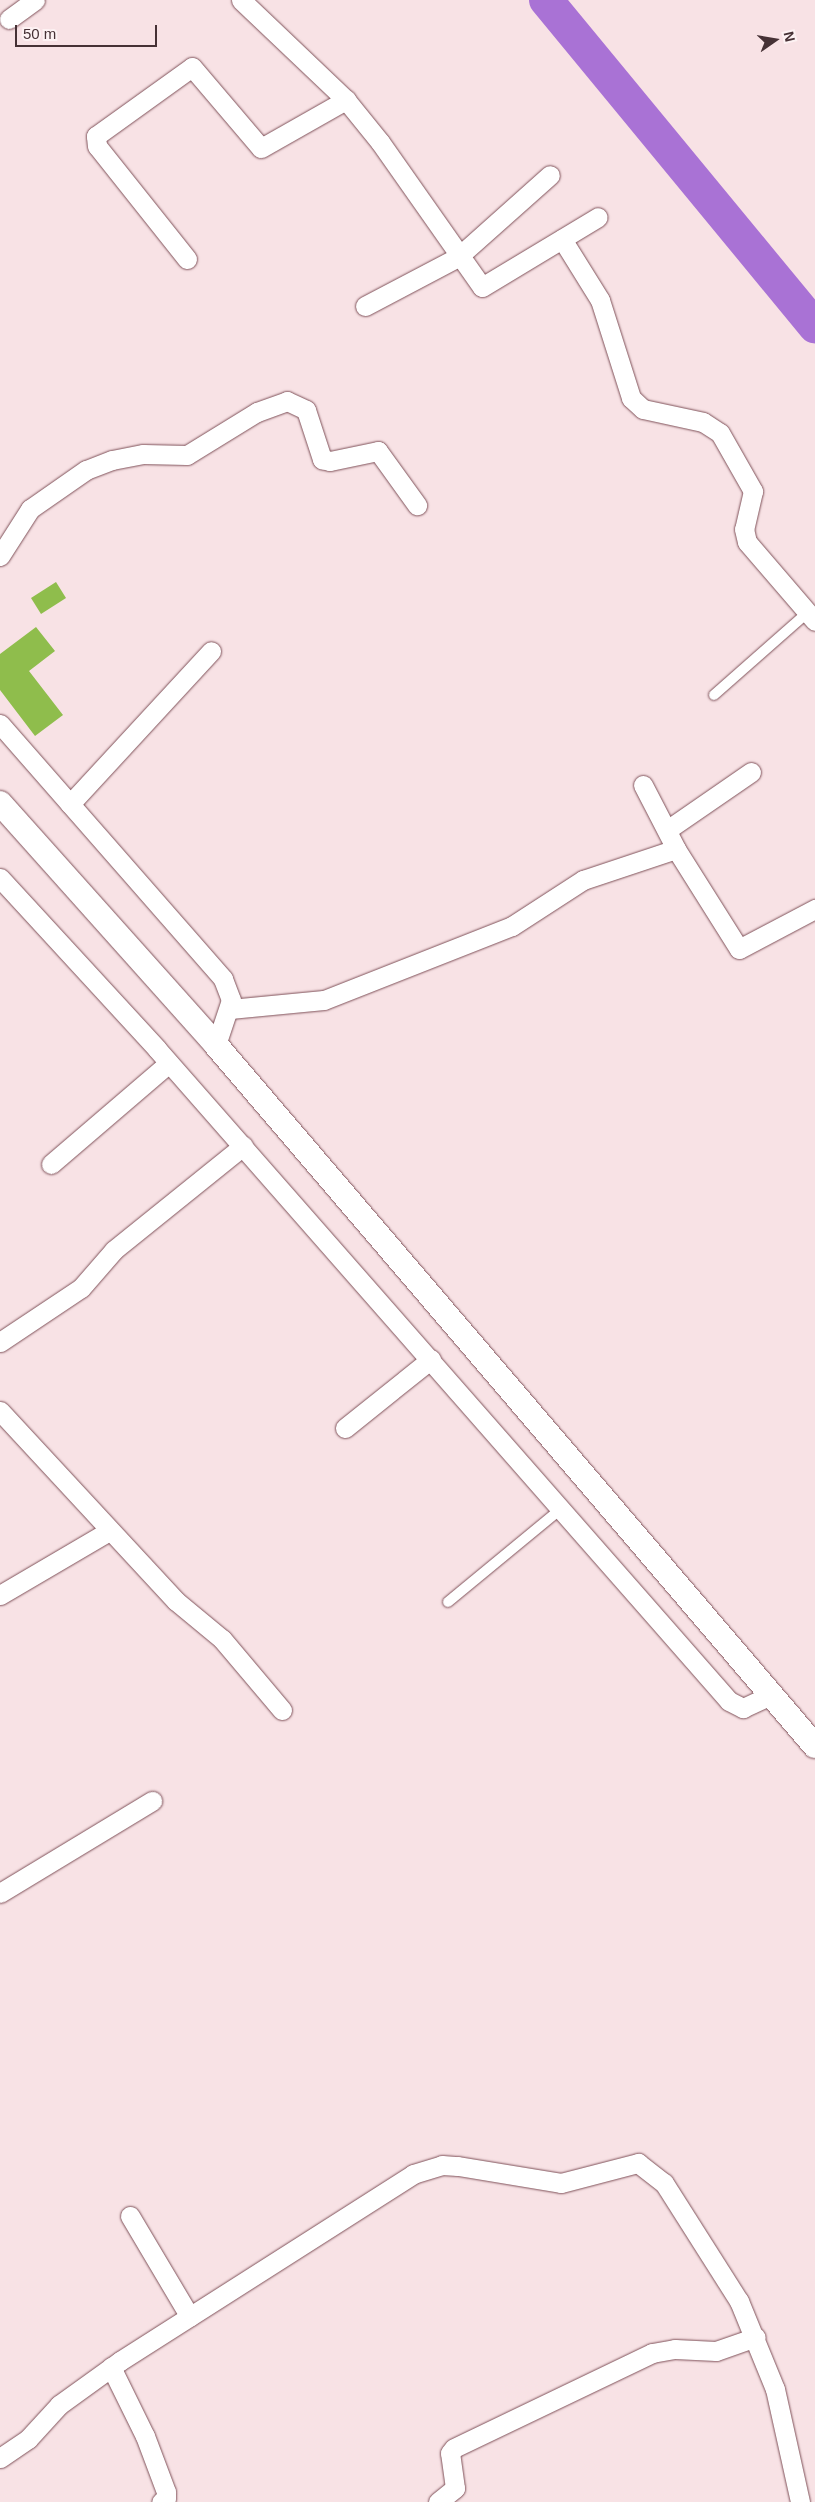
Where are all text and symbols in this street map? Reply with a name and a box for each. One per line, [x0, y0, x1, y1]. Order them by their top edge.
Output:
scale bar [18, 15, 160, 47]
north arrow [750, 15, 800, 65]
text: 50 m [23, 25, 56, 42]
text: N [781, 30, 799, 43]

